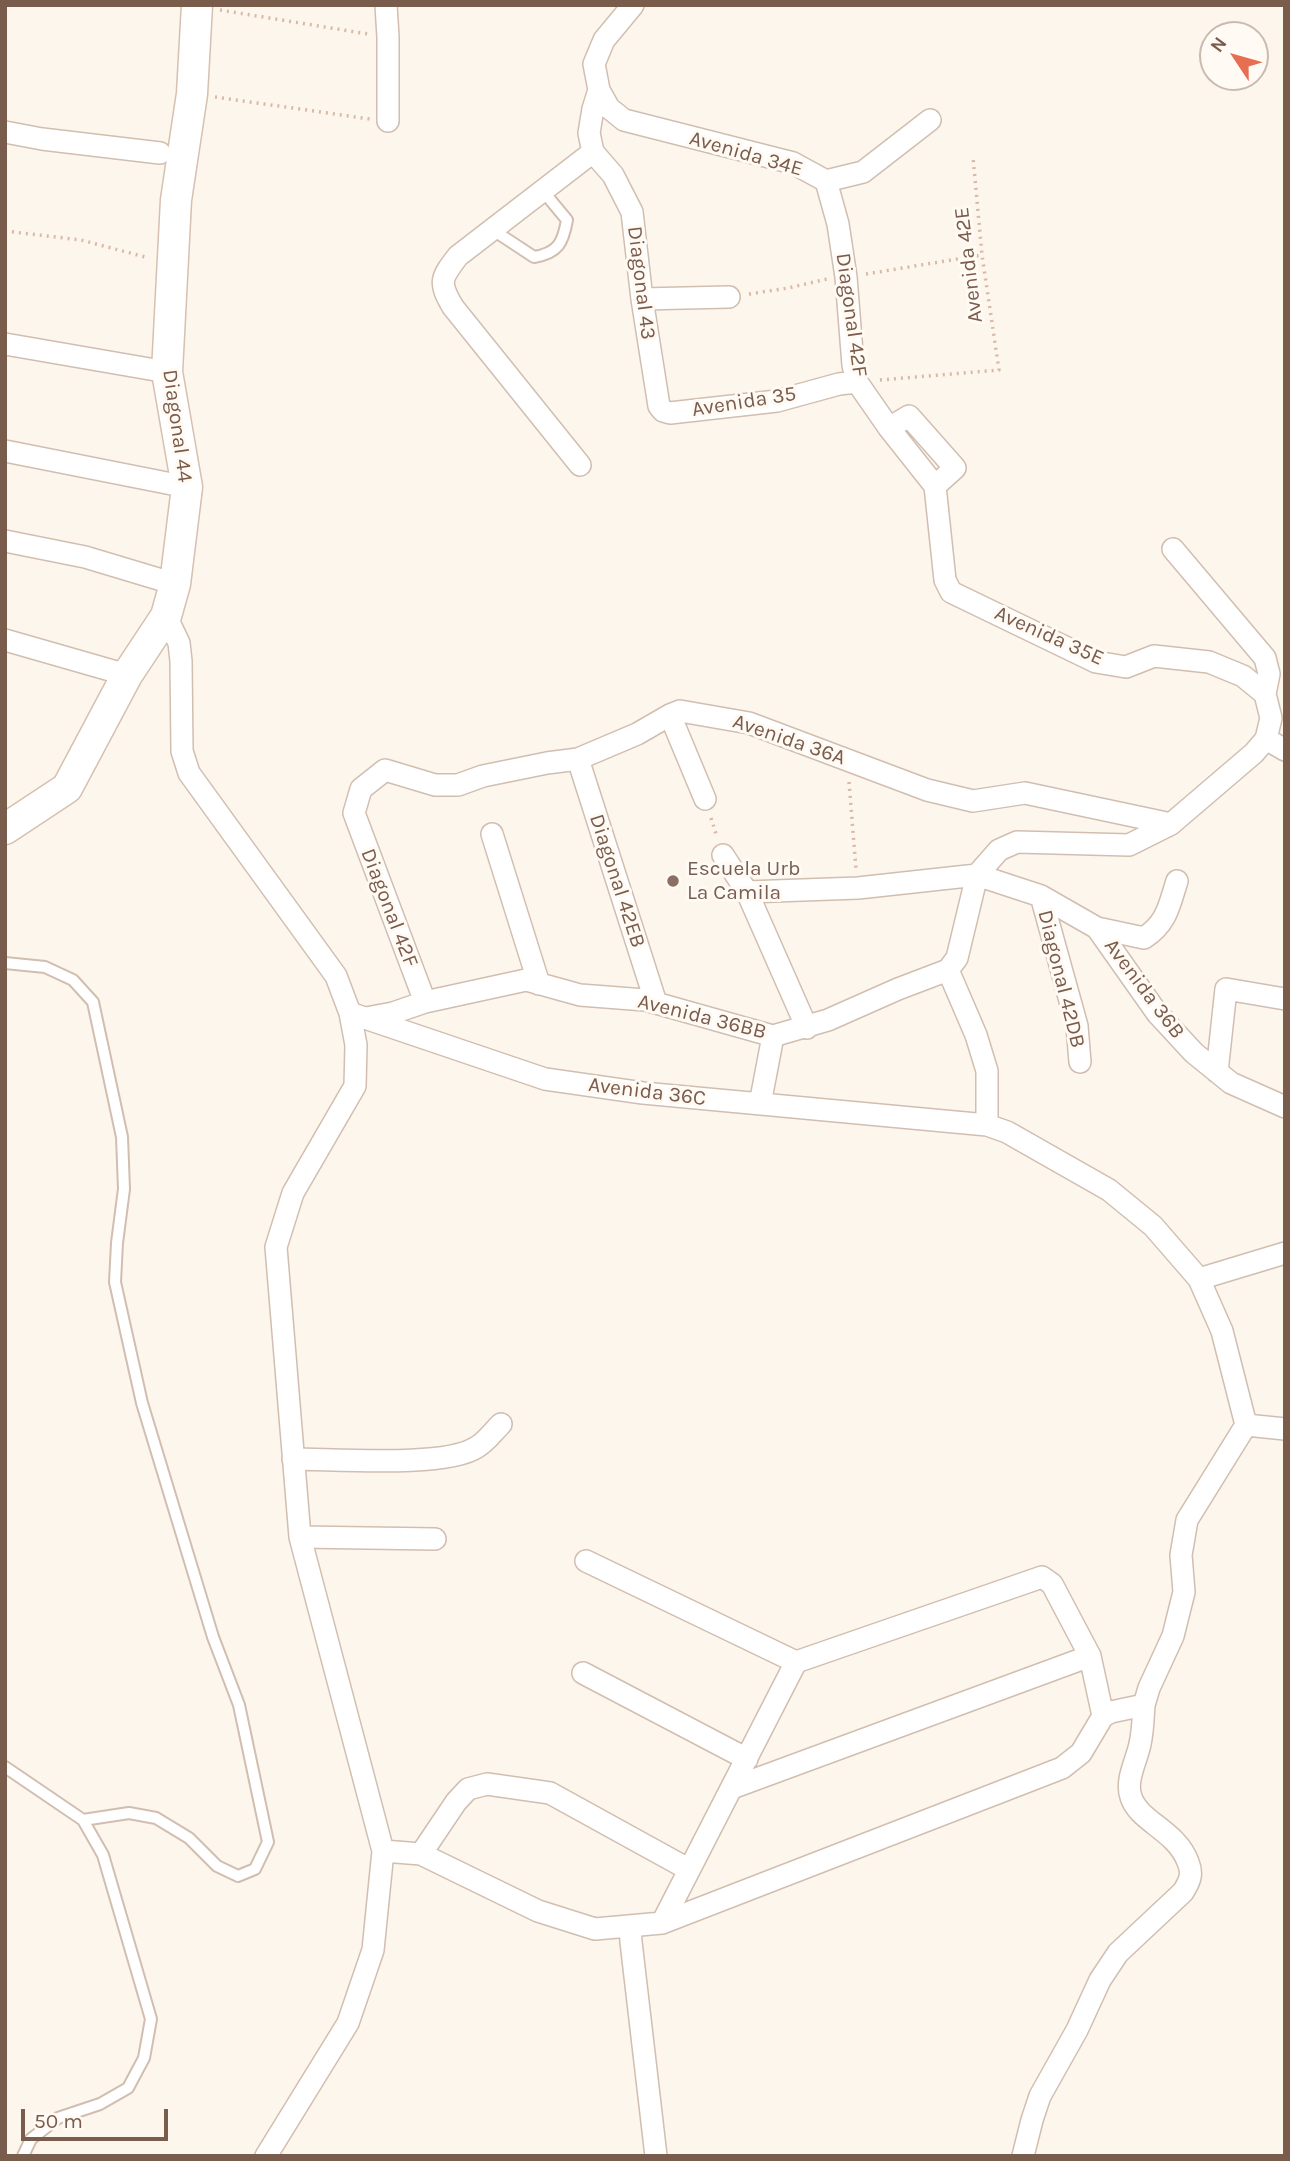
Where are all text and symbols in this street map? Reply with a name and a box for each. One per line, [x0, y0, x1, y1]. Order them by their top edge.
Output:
north arrow [1199, 21, 1269, 91]
text: N [1206, 33, 1232, 57]
street label: Avenida 34E [686, 126, 806, 182]
street label: Avenida 42E [949, 206, 989, 324]
street label: Diagonal 43 [622, 225, 660, 341]
street label: Diagonal 42F [830, 251, 872, 379]
street label: Diagonal 44 [157, 368, 197, 484]
street label: Avenida 35 [690, 381, 798, 423]
street label: Avenida 35E [990, 601, 1108, 671]
street label: Avenida 36A [729, 709, 849, 771]
street label: Diagonal 42EB [584, 811, 650, 951]
street label: Diagonal 42F [355, 845, 423, 971]
place label: Escuela Urb La Camila [687, 856, 800, 906]
marker: Escuela Urb La Camila [665, 873, 681, 889]
street label: Diagonal 42DB [1032, 908, 1090, 1050]
street label: Avenida 36B [1098, 934, 1190, 1044]
street label: Avenida 36BB [635, 989, 769, 1045]
street label: Avenida 36C [587, 1072, 707, 1112]
scale bar [24, 2094, 172, 2138]
text: 50 m [34, 2109, 83, 2133]

